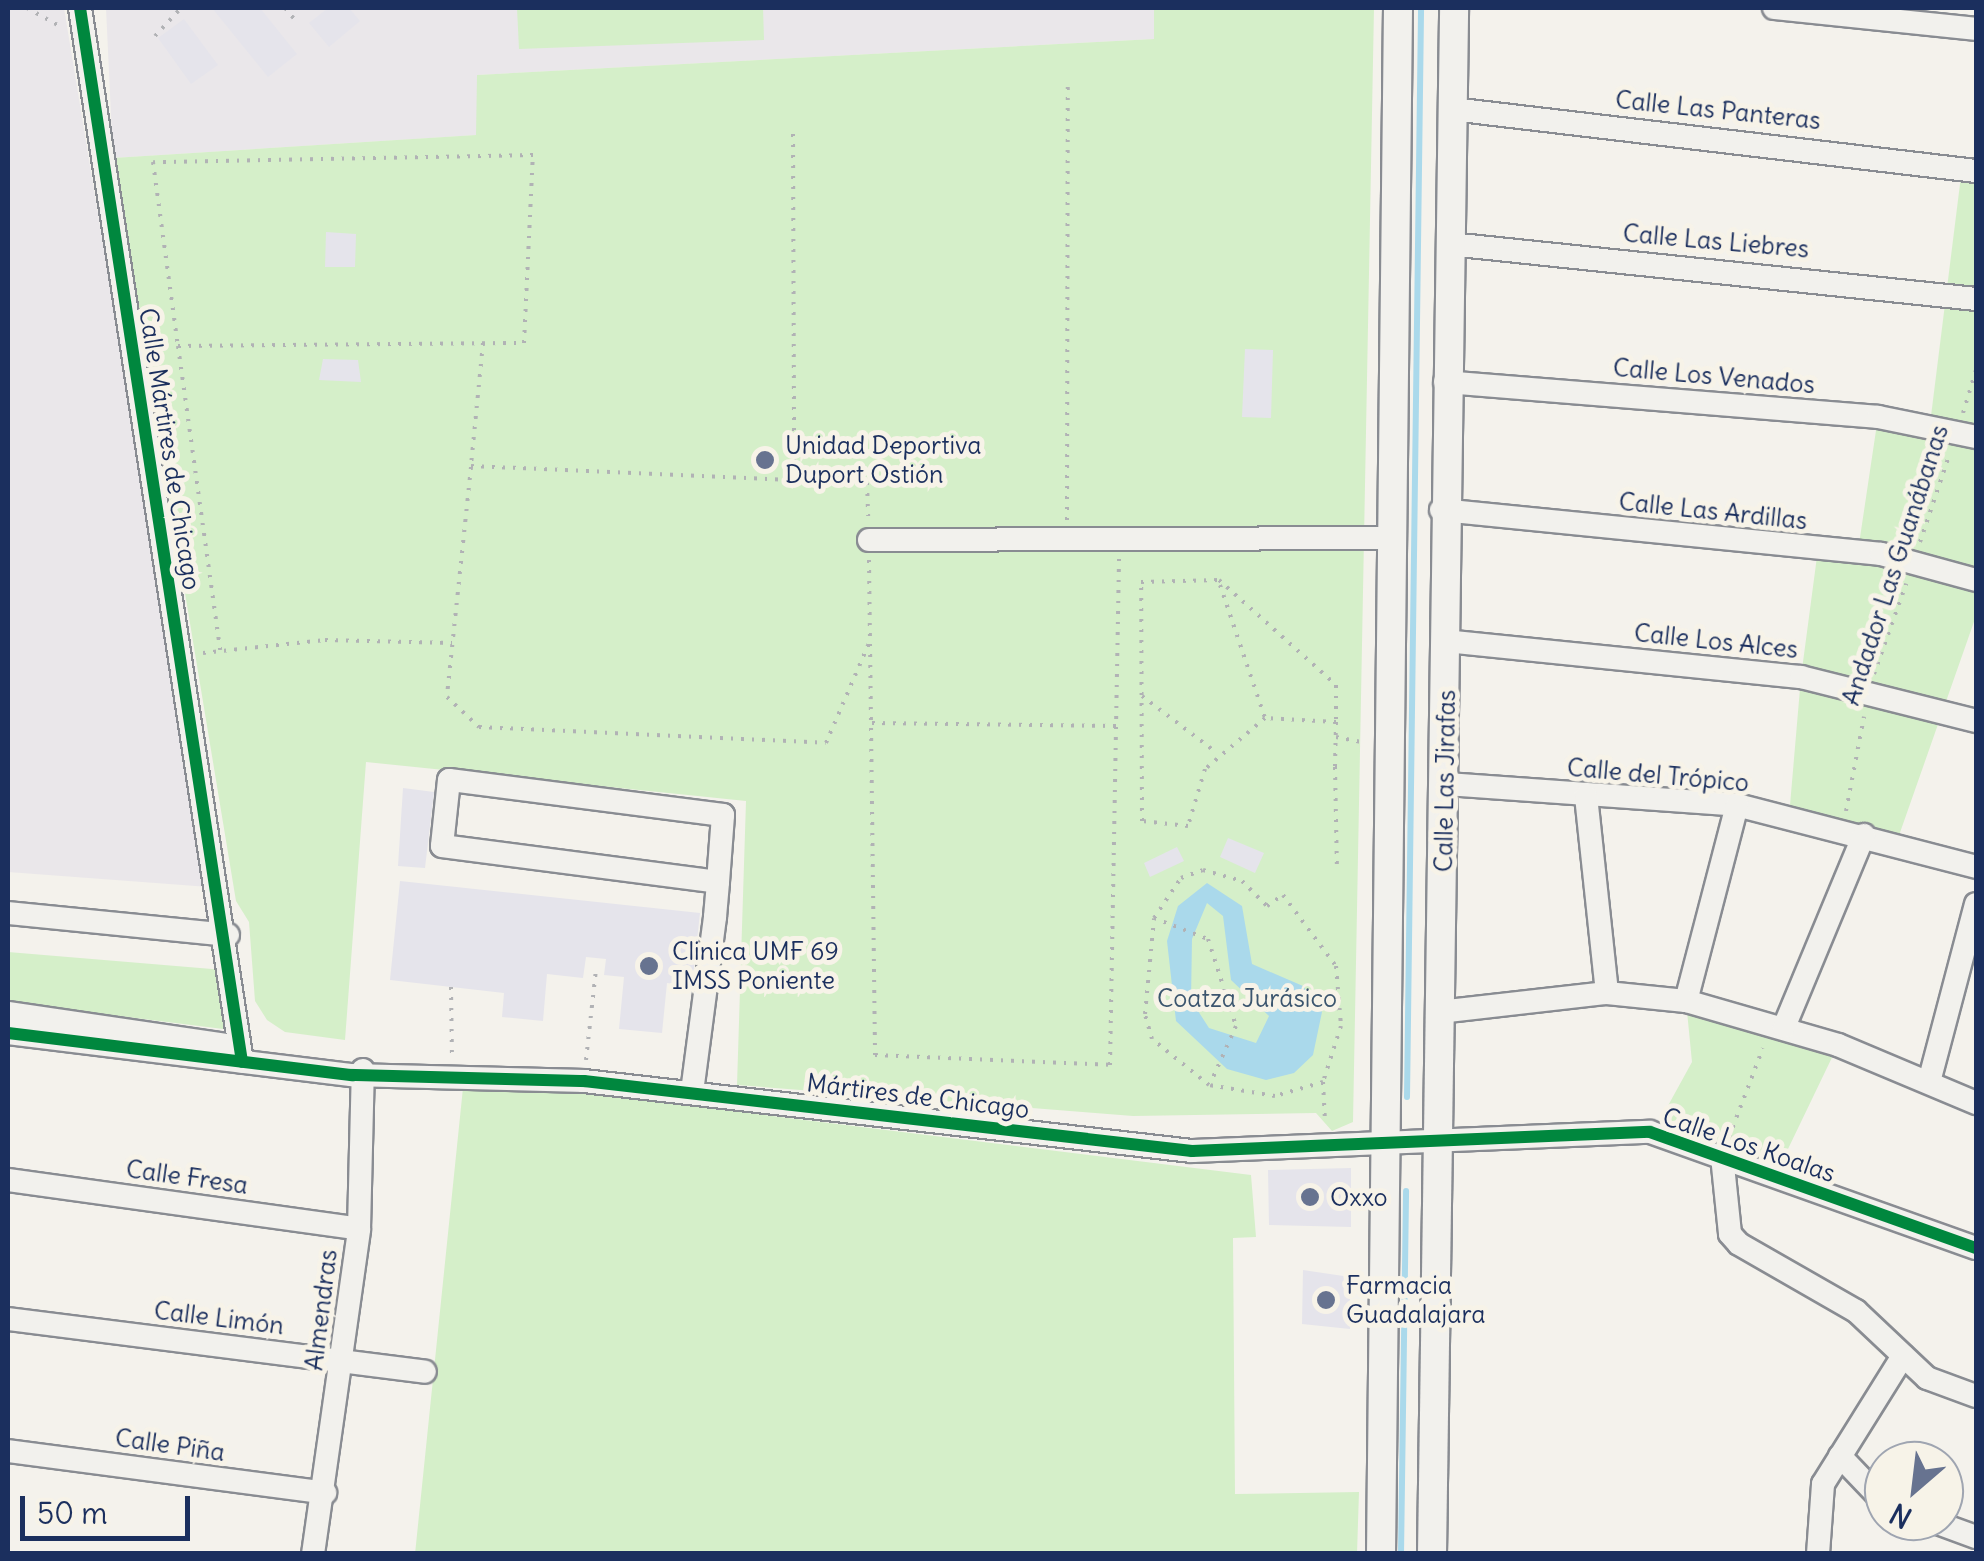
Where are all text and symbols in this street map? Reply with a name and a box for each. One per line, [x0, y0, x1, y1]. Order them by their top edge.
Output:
street label: Calle Las Panteras [1614, 84, 1822, 136]
street label: Calle Las Liebres [1622, 218, 1810, 264]
street label: Calle Mártires de Chicago [133, 306, 207, 592]
street label: Calle Los Venados [1612, 352, 1816, 400]
street label: Andador Las Guanábanas [1835, 421, 1955, 709]
place label: Unidad Deportiva Duport Ostión [785, 431, 981, 490]
marker: Unidad Deportiva Duport Ostión [754, 449, 776, 471]
street label: Calle Las Ardillas [1617, 486, 1809, 536]
street label: Calle Los Alces [1633, 617, 1799, 665]
street label: Calle Las Jirafas [1428, 690, 1462, 872]
street label: Calle del Trópico [1566, 752, 1750, 798]
place label: Clinica UMF 69 IMSS Poniente [672, 937, 839, 996]
marker: Clinica UMF 69 IMSS Poniente [636, 953, 662, 979]
park label: Coatza Jurásico [1157, 983, 1337, 1013]
street label: Mártires de Chicago [805, 1067, 1031, 1125]
street label: Calle Los Koalas [1659, 1101, 1839, 1189]
street label: Calle Fresa [124, 1154, 250, 1200]
place label: Oxxo [1330, 1182, 1388, 1212]
marker: Oxxo [1299, 1186, 1321, 1208]
street label: Almendras [299, 1248, 343, 1372]
place label: Farmacia Guadalajara [1346, 1271, 1486, 1330]
marker: Farmacia Guadalajara [1315, 1289, 1337, 1311]
street label: Calle Limón [152, 1295, 286, 1341]
street label: Calle Piña [113, 1422, 227, 1468]
north arrow [1864, 1441, 1964, 1541]
scale bar [25, 1476, 195, 1538]
text: 50 m [37, 1494, 107, 1532]
text: N [1884, 1495, 1918, 1536]

